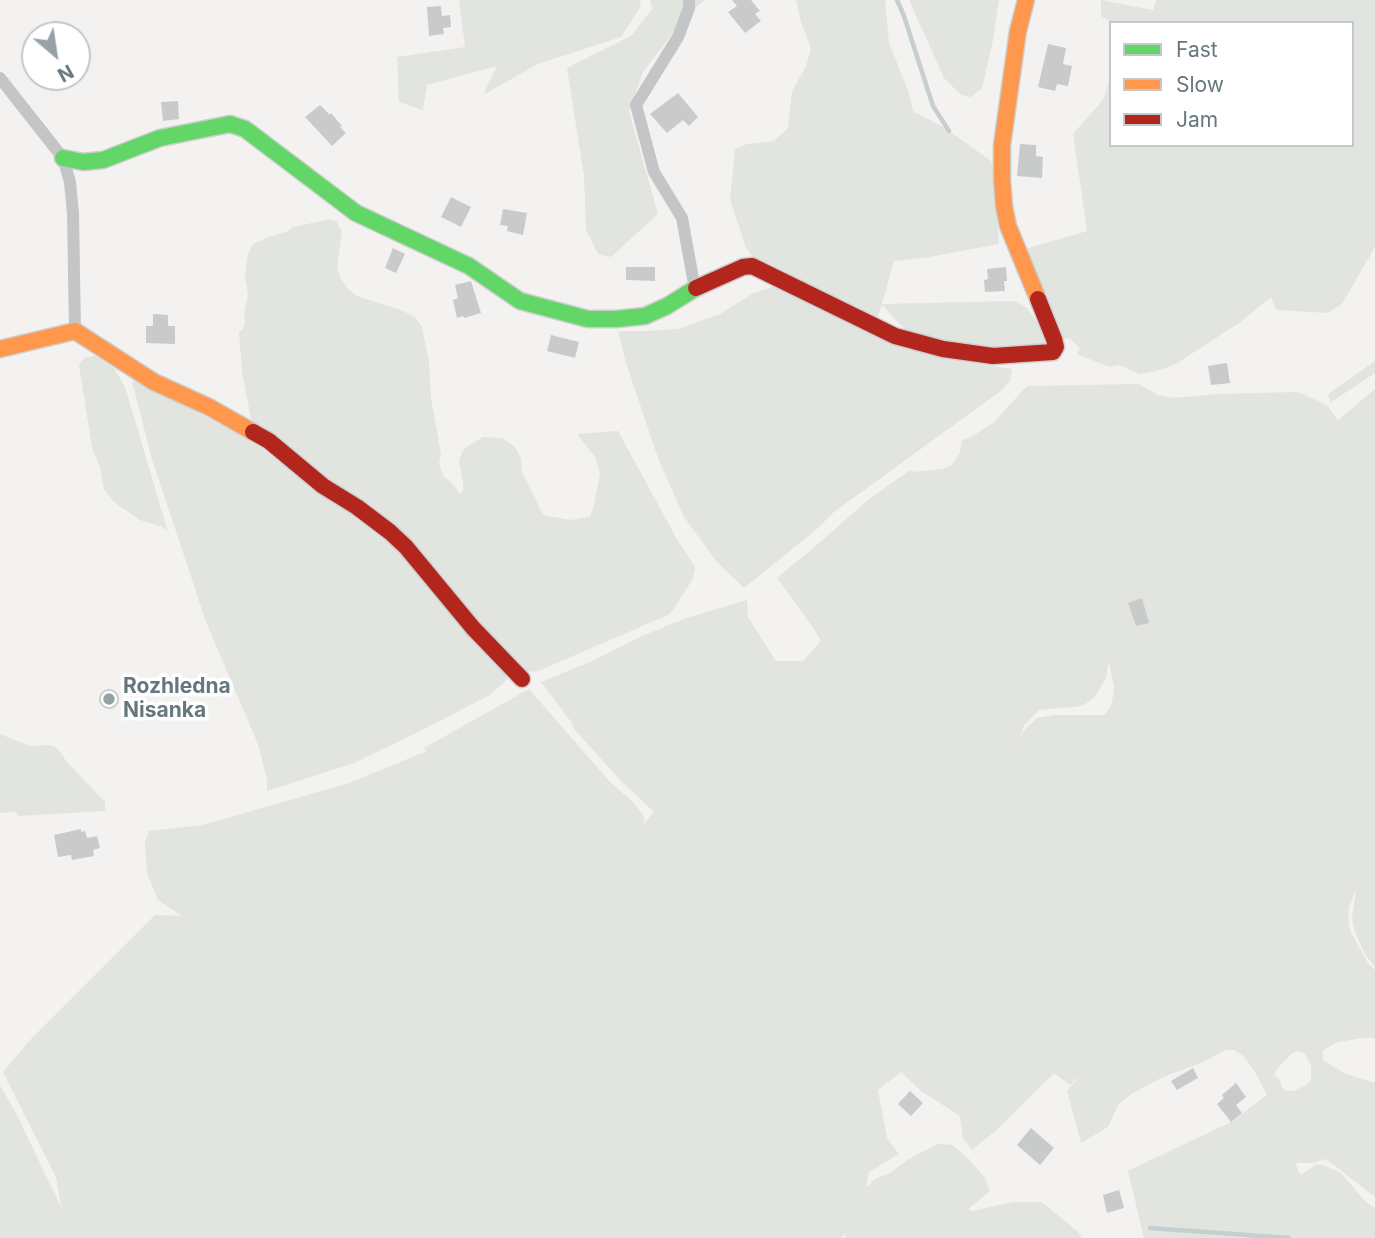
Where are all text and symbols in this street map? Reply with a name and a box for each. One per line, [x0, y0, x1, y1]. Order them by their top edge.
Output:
north arrow [21, 21, 91, 91]
legend [1109, 21, 1354, 147]
text: Fast [1176, 37, 1218, 62]
text: N [54, 59, 77, 87]
text: Slow [1176, 72, 1224, 97]
text: Jam [1176, 107, 1218, 132]
place label: Rozhledna Nisanka [123, 674, 231, 724]
marker: Rozhledna Nisanka [101, 691, 117, 707]

